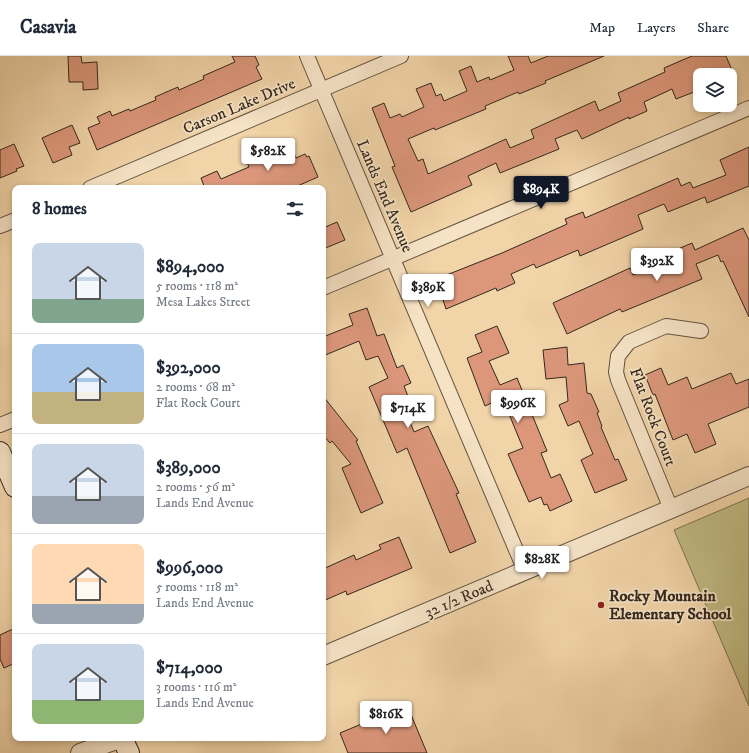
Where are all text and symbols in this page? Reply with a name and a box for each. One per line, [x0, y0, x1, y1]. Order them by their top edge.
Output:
text: Casavia [20, 16, 76, 39]
text: Map [589, 19, 615, 37]
text: Layers [637, 19, 675, 37]
text: Share [697, 19, 729, 37]
map controls [693, 68, 737, 112]
button: layers [693, 68, 737, 112]
street label: Carson Lake Drive [180, 73, 299, 139]
street label: Lands End Avenue [352, 137, 418, 256]
pin: $582K [240, 138, 296, 172]
text: $582K [250, 143, 286, 159]
pin: $894K [513, 176, 569, 210]
text: $894K [523, 181, 559, 197]
text: 8 homes [32, 198, 87, 220]
icon: filters [284, 198, 306, 220]
pin: $392K [629, 248, 685, 282]
text: $392K [640, 253, 674, 269]
text: $894,000 [156, 256, 224, 278]
icon: home [64, 259, 112, 307]
pin: $389K [400, 274, 456, 308]
text: 5 rooms · 118 m² [156, 278, 238, 294]
text: $389K [411, 279, 445, 295]
text: Mesa Lakes Street [156, 294, 250, 310]
text: $392,000 [156, 357, 221, 379]
icon: home [64, 360, 112, 408]
street label: Flat Rock Court [625, 365, 681, 469]
text: 2 rooms · 68 m² [156, 379, 235, 395]
pin: $996K [490, 390, 546, 424]
text: Flat Rock Court [156, 395, 240, 411]
pin: $714K [380, 395, 436, 429]
text: $996K [500, 395, 536, 411]
text: $714K [390, 400, 426, 416]
text: $389,000 [156, 457, 221, 479]
icon: home [64, 460, 112, 508]
text: 2 rooms · 56 m² [156, 479, 235, 495]
text: Lands End Avenue [156, 495, 254, 511]
pin: $828K [514, 546, 570, 580]
text: $828K [524, 551, 560, 567]
text: $996,000 [156, 557, 223, 579]
icon: home [64, 560, 112, 608]
street label: 32 1/2 Road [422, 576, 496, 622]
text: 5 rooms · 118 m² [156, 579, 238, 595]
place label: Rocky Mountain Elementary School [609, 586, 733, 624]
text: Lands End Avenue [156, 595, 254, 611]
marker: Rocky Mountain Elementary School [596, 600, 606, 610]
text: $714,000 [156, 657, 223, 679]
icon: home [64, 660, 112, 708]
text: 3 rooms · 116 m² [156, 679, 237, 695]
text: Lands End Avenue [156, 695, 254, 711]
pin: $816K [358, 701, 414, 735]
text: $816K [369, 706, 403, 722]

